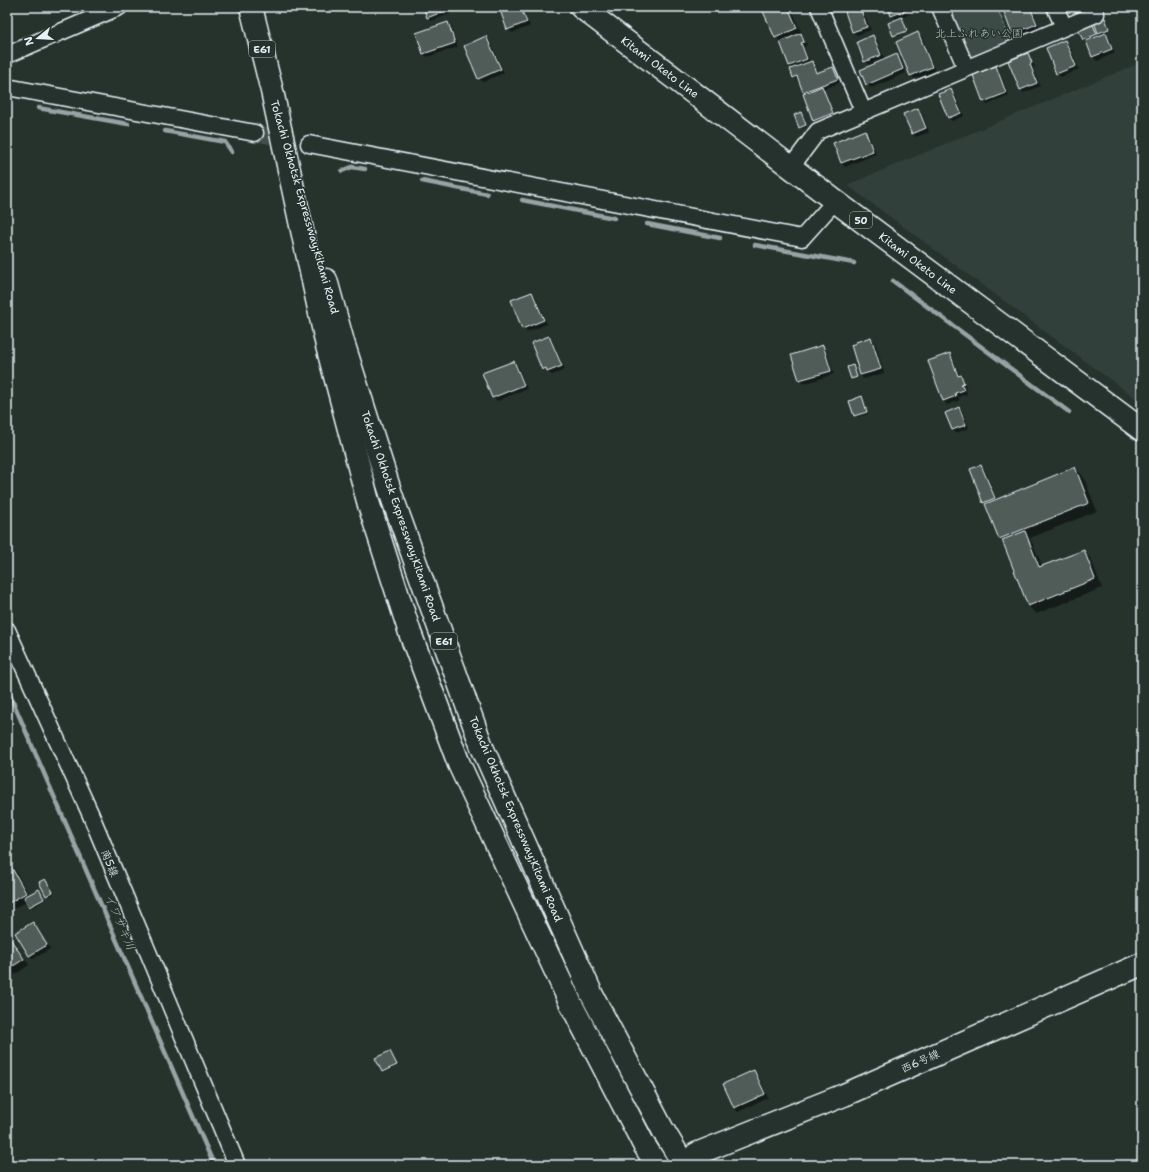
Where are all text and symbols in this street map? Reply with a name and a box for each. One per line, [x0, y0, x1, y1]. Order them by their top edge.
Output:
north arrow [18, 18, 58, 58]
park label: 北上ふれあい公園 [935, 26, 1023, 41]
street label: Kitami Oketo Line [618, 33, 702, 102]
text: N [20, 34, 37, 47]
road number: E61 [249, 41, 275, 57]
street label: Tokachi Okhotsk Expressway;Kitami Road [267, 99, 342, 316]
road number: 50 [850, 212, 872, 228]
street label: Kitami Oketo Line [876, 229, 960, 298]
street label: Tokachi Okhotsk Expressway;Kitami Road [357, 409, 444, 623]
road number: E61 [431, 633, 457, 649]
street label: Tokachi Okhotsk Expressway;Kitami Road [465, 714, 566, 924]
street label: 南5線 [97, 847, 122, 879]
water label: イワサキ川 [101, 891, 139, 953]
street label: 西6号線 [899, 1046, 942, 1077]

